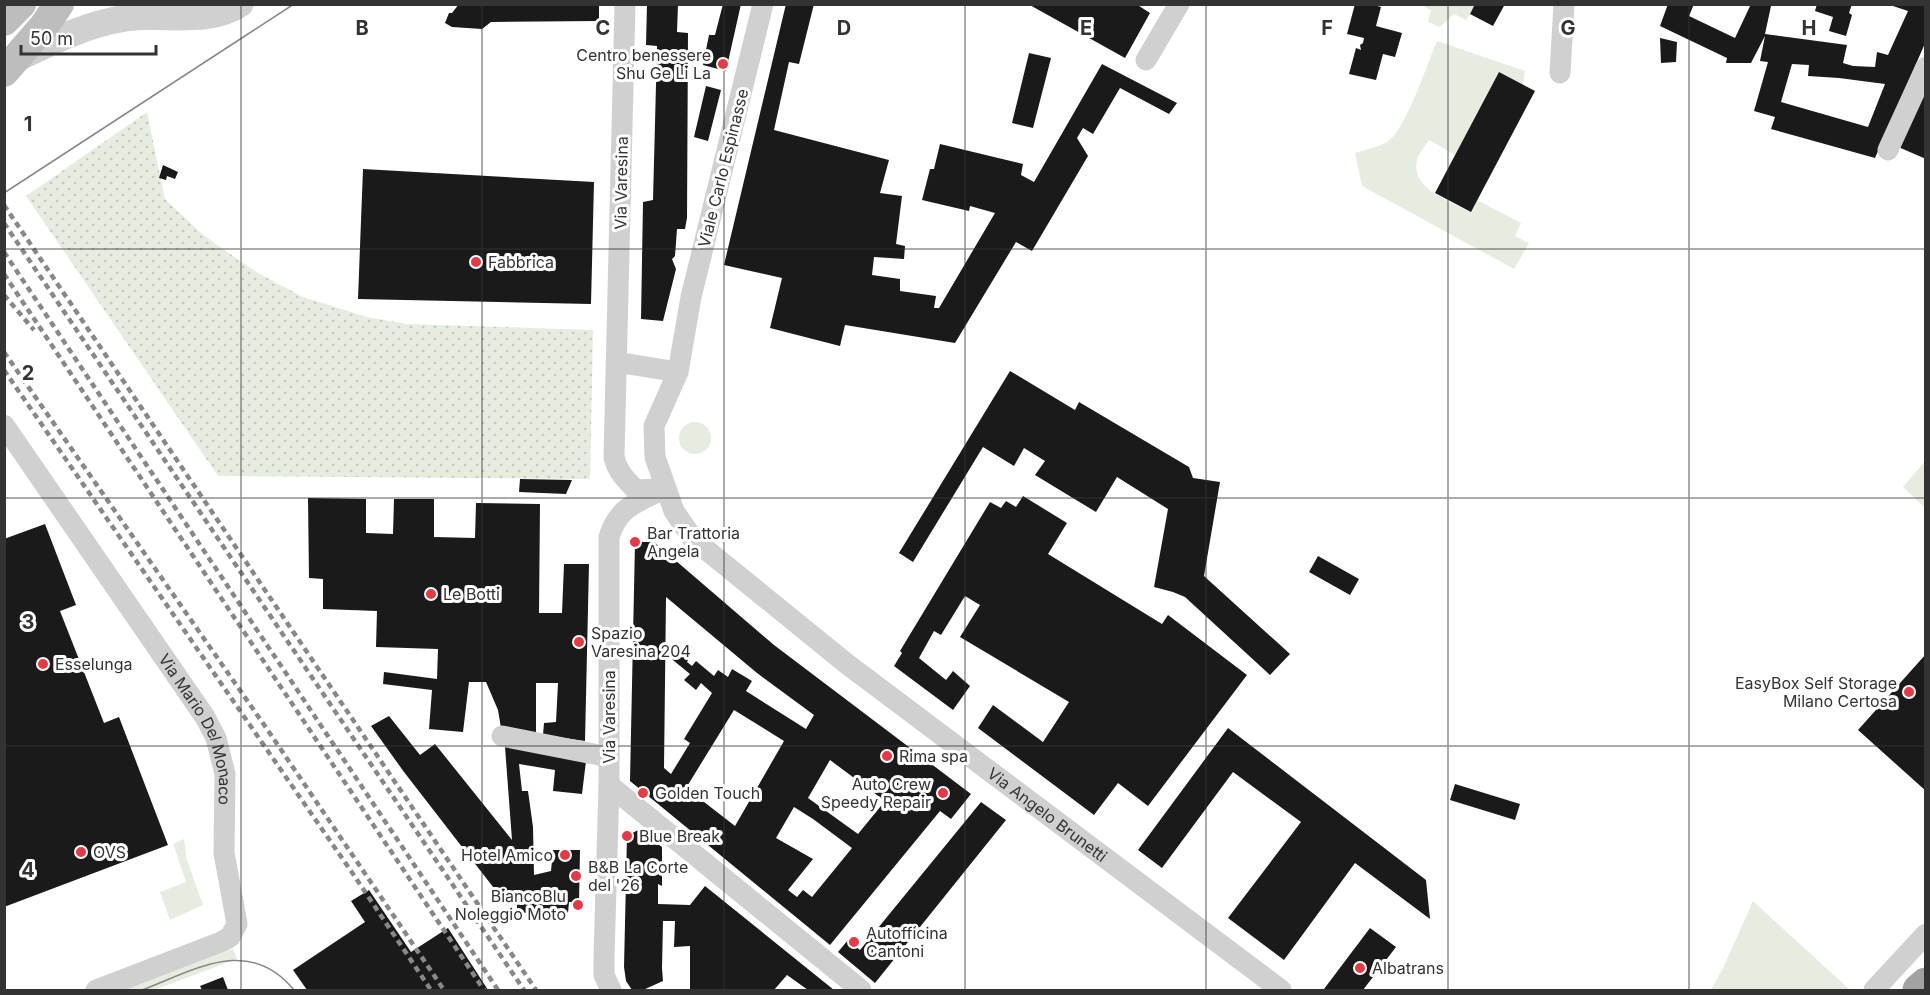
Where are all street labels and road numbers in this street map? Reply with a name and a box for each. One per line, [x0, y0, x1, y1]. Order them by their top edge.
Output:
street label: Viale Carlo Espinasse [694, 87, 752, 249]
street label: Via Varesina [610, 136, 632, 230]
street label: Via Mario Del Monaco [154, 650, 235, 805]
street label: Via Varesina [599, 670, 619, 764]
street label: Via Angelo Brunetti [984, 763, 1111, 866]

